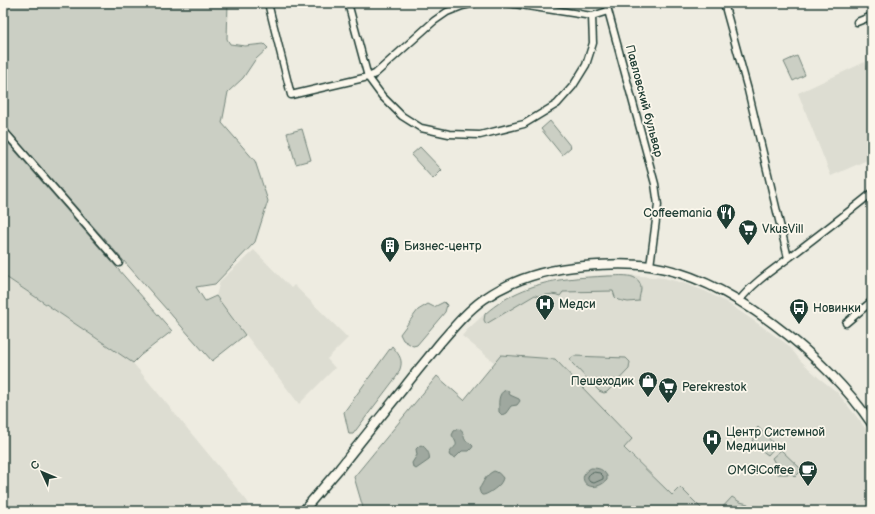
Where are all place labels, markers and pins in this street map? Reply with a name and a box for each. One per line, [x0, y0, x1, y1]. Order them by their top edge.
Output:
restaurant icon: Coffeemania [715, 202, 737, 230]
place label: Coffeemania [643, 206, 712, 221]
supermarket icon: VkusVill [737, 218, 759, 246]
place label: VkusVill [762, 222, 803, 237]
building icon: Бизнес-центр [379, 235, 401, 263]
place label: Бизнес-центр [404, 239, 482, 254]
hospital icon: Медси [534, 293, 556, 321]
place label: Медси [559, 297, 596, 312]
bus stop icon: Новинки [788, 297, 810, 325]
place label: Новинки [813, 301, 861, 316]
shop icon: Пешеходик [637, 370, 659, 398]
place label: Пешеходик [571, 374, 635, 389]
supermarket icon: Perekrestok [657, 376, 679, 404]
place label: Perekrestok [682, 380, 747, 395]
place label: Центр Системной Медицины [726, 425, 825, 454]
hospital icon: Центр Системной Медицины [701, 428, 723, 456]
cafe icon: OMG!Coffee [797, 459, 819, 487]
place label: OMG!Coffee [727, 463, 794, 478]

